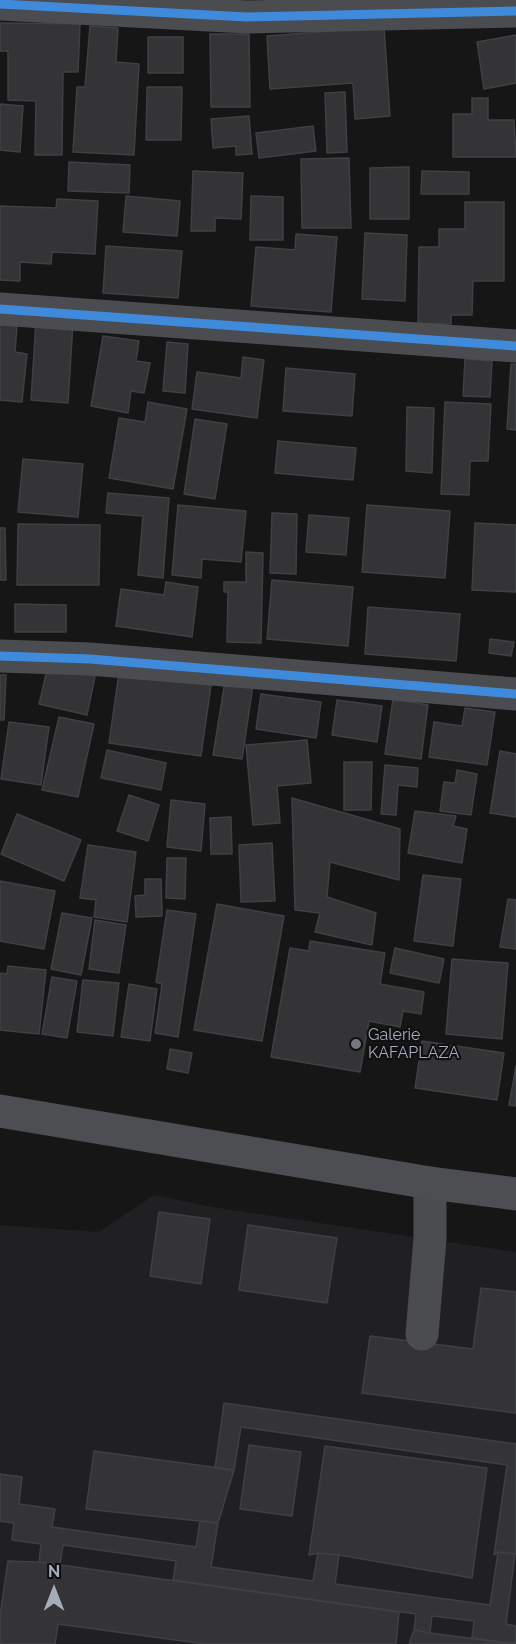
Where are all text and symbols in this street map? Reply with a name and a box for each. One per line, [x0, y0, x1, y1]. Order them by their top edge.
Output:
place label: Galerie KAFAPLAZA [368, 1025, 459, 1063]
marker: Galerie KAFAPLAZA [349, 1037, 363, 1051]
north arrow [24, 1560, 84, 1620]
text: N [48, 1562, 60, 1581]

